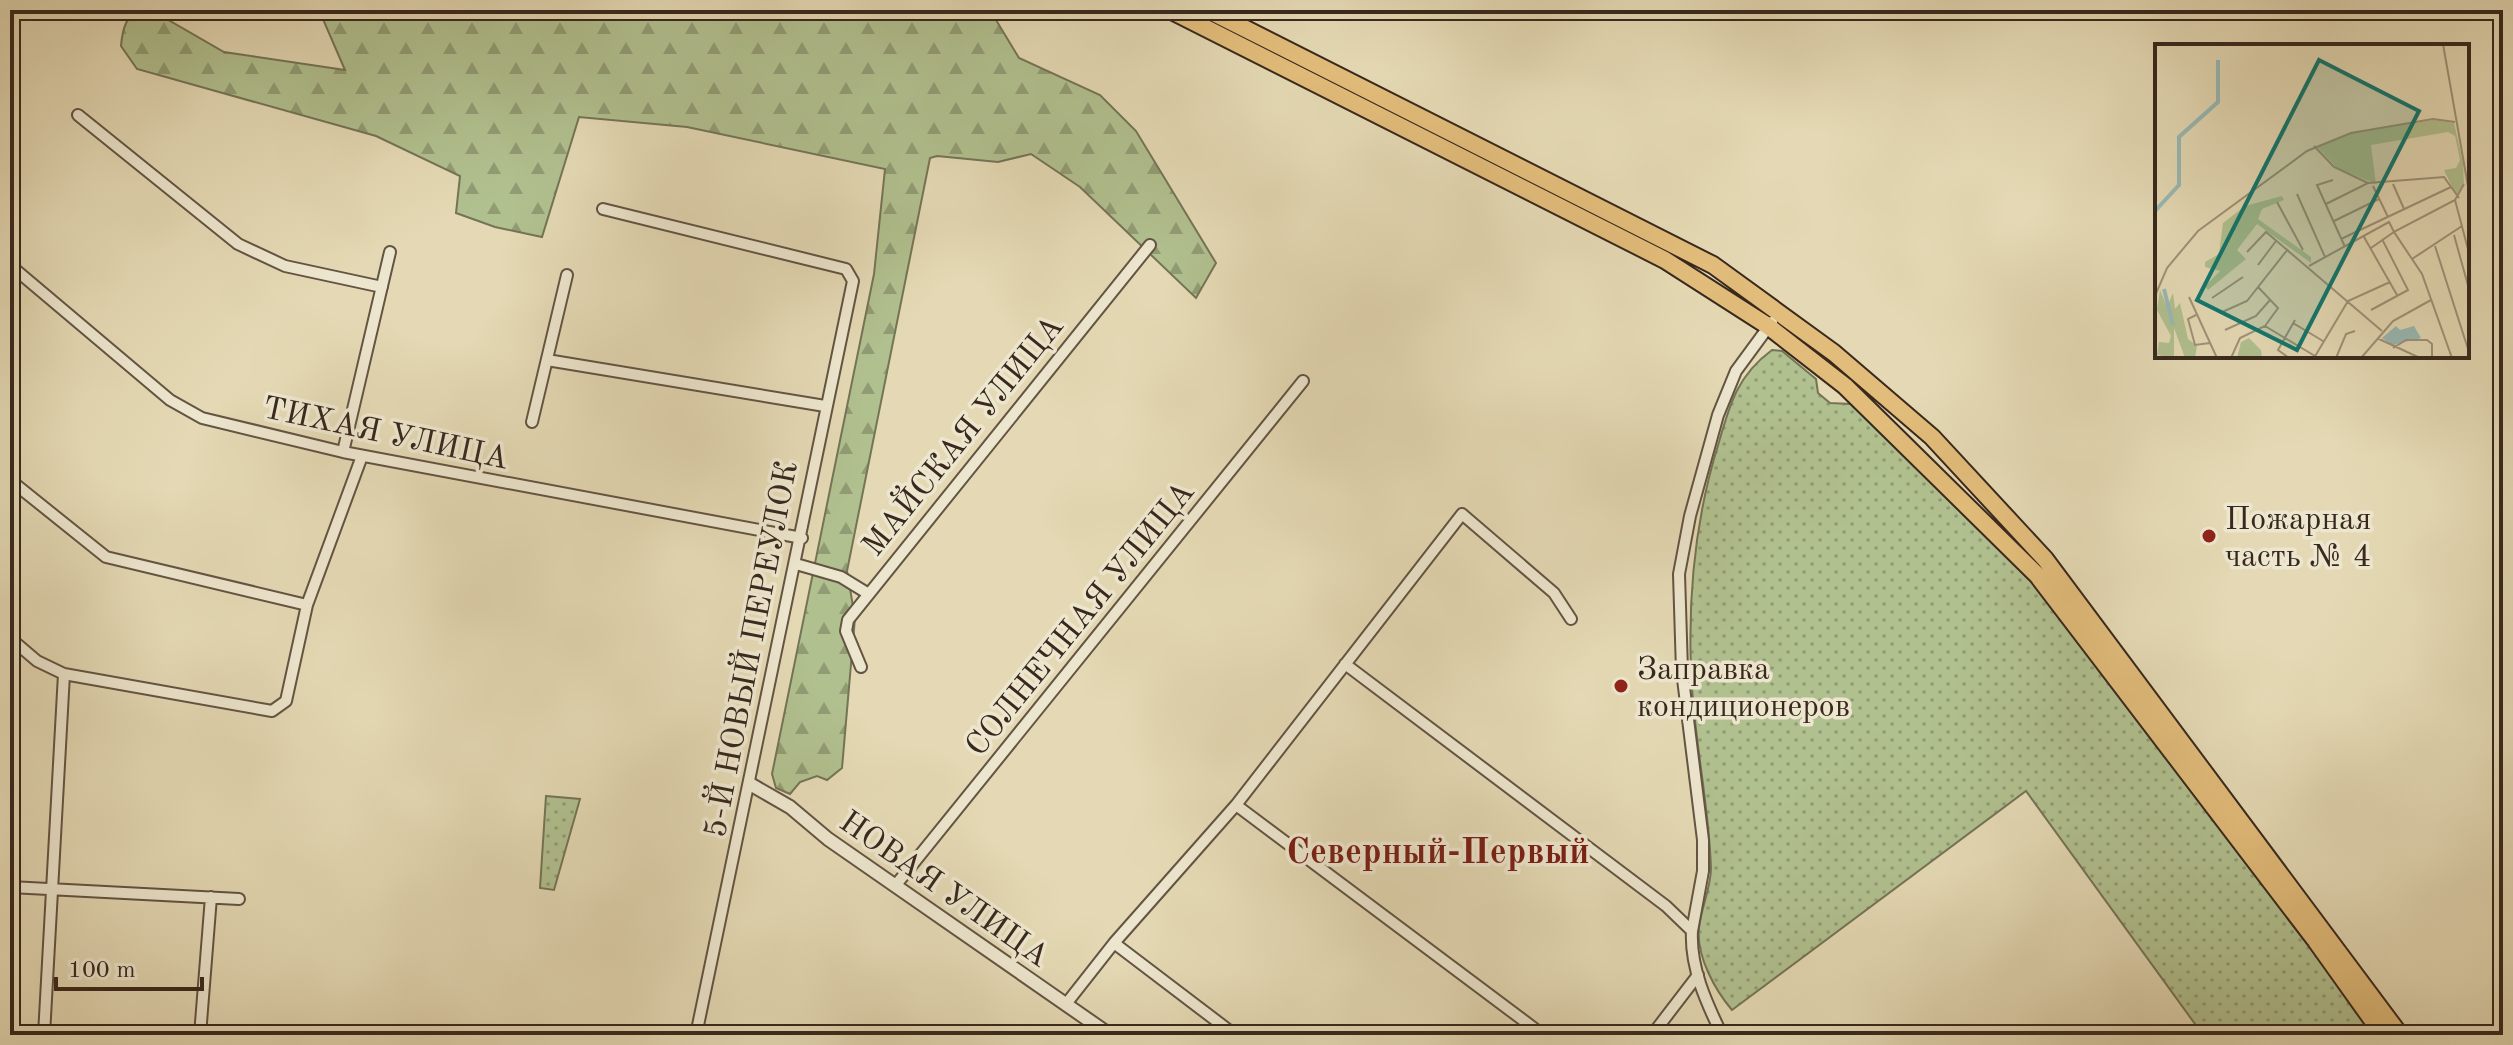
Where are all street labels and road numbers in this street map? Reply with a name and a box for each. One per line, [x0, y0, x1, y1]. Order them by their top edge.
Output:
street label: МАЙСКАЯ УЛИЦА [852, 306, 1071, 563]
street label: ТИХАЯ УЛИЦА [260, 393, 511, 477]
street label: 5-Й НОВЫЙ ПЕРЕУЛОК [694, 457, 805, 840]
street label: СОЛНЕЧНАЯ УЛИЦА [961, 477, 1202, 763]
street label: НОВАЯ УЛИЦА [833, 806, 1054, 974]

